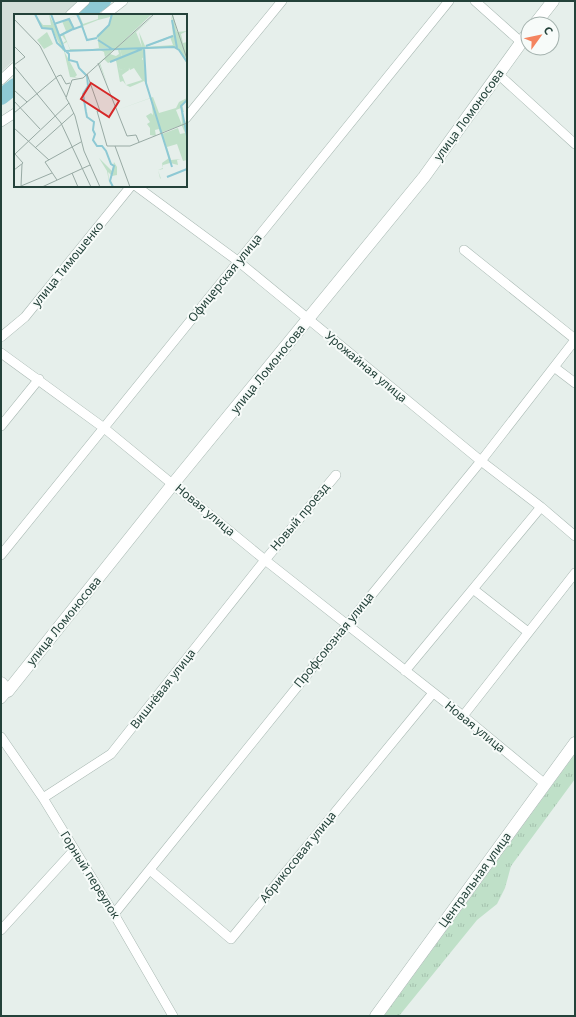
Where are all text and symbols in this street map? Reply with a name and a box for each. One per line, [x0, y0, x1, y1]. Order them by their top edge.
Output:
inset map [14, 14, 187, 187]
north arrow [520, 16, 560, 56]
text: С [541, 23, 557, 37]
street label: улица Ломоносова [429, 65, 508, 164]
street label: улица Тимошенко [28, 217, 107, 310]
street label: Офицерская улица [184, 230, 266, 326]
street label: улица Ломоносова [226, 321, 309, 417]
street label: Урожайная улица [322, 327, 411, 406]
street label: Новая улица [172, 479, 239, 540]
street label: Новый проезд [266, 479, 334, 554]
street label: улица Ломоносова [22, 573, 105, 669]
street label: Профсоюзная улица [290, 588, 378, 691]
street label: Вишнёвая улица [126, 645, 199, 732]
street label: Новая улица [441, 697, 509, 756]
street label: Абрикосовая улица [255, 807, 340, 906]
street label: Горный переулок [57, 828, 125, 922]
street label: Центральная улица [434, 829, 515, 931]

